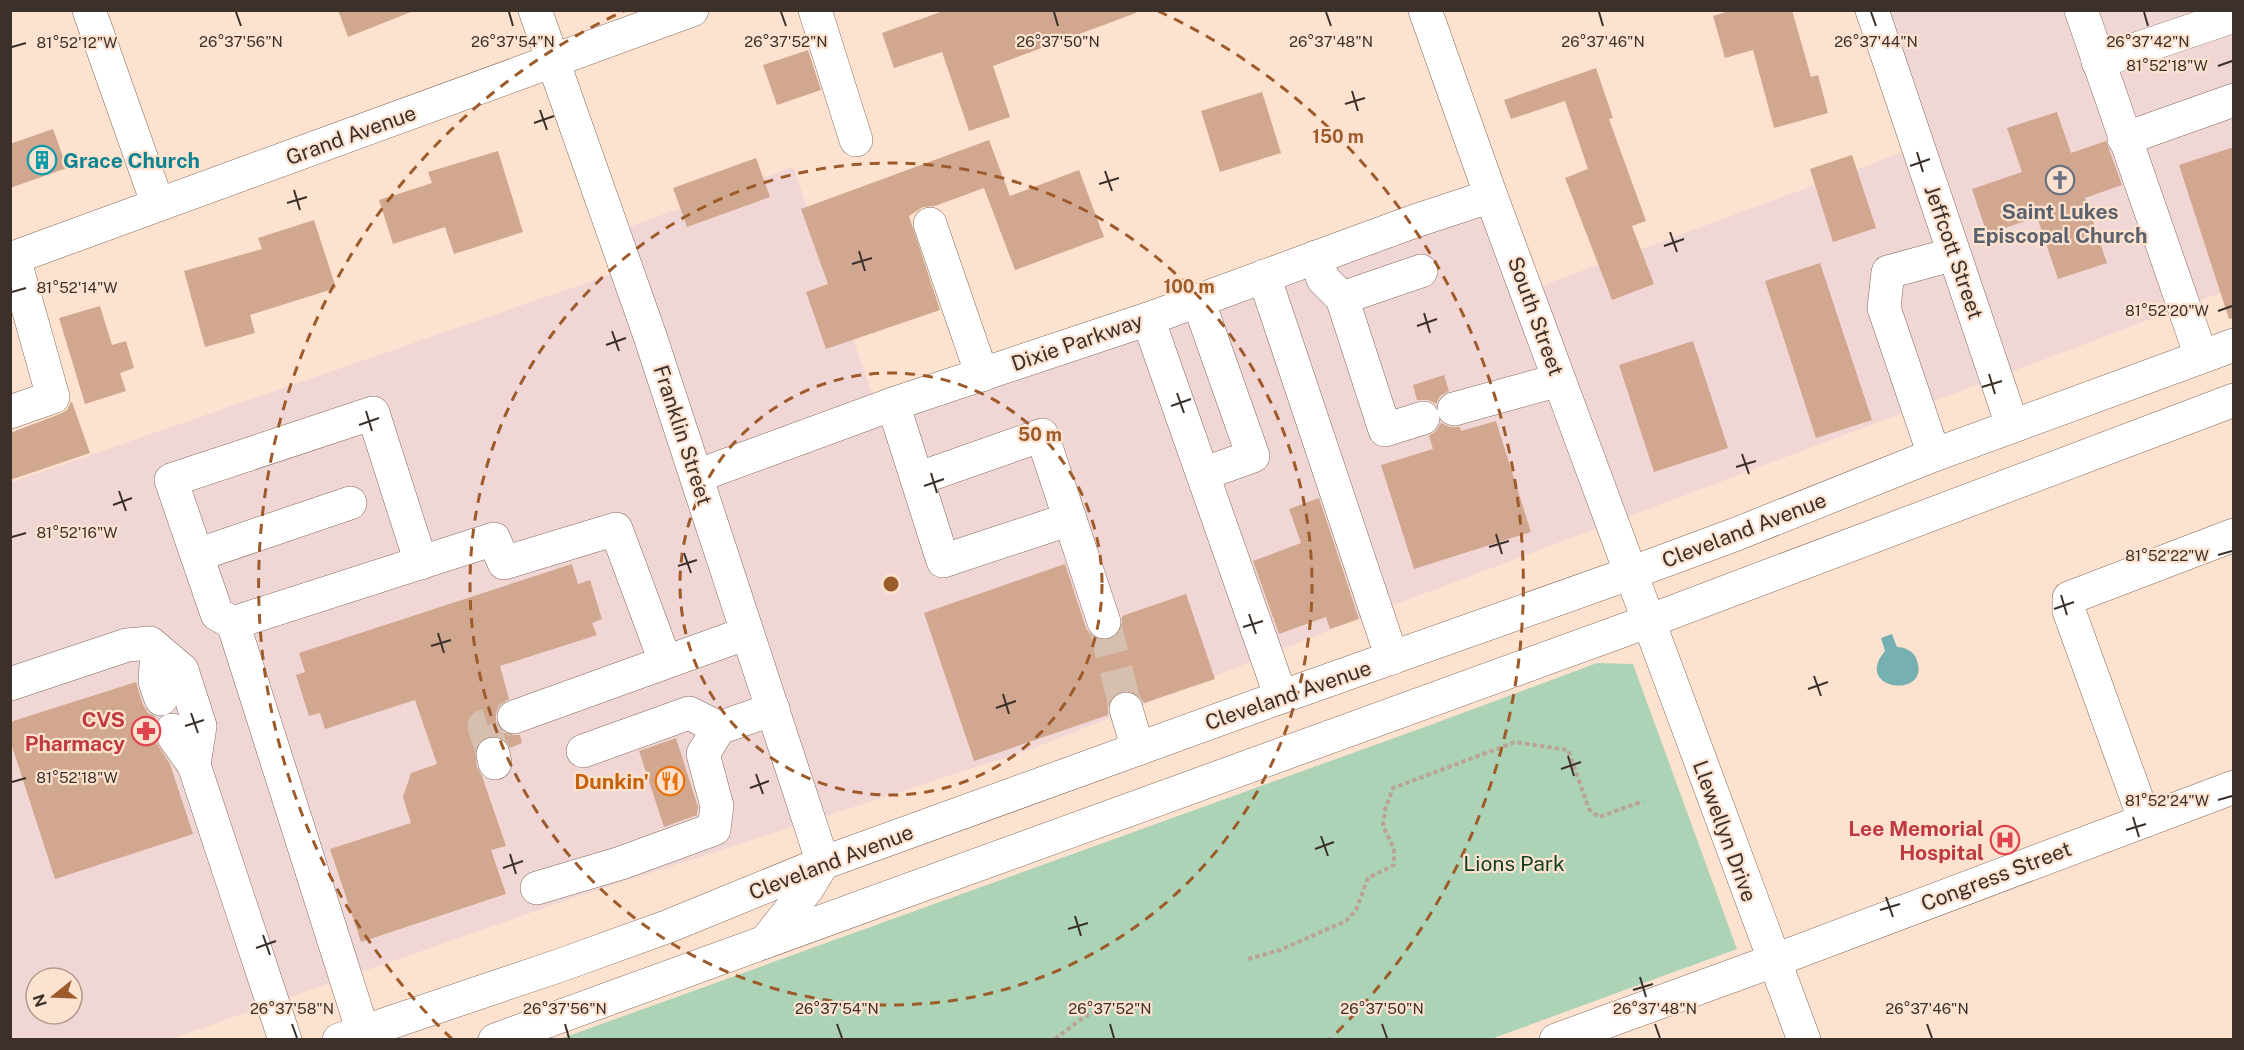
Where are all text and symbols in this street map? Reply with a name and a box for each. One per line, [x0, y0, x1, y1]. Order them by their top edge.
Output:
text: 26°37'56"N [199, 33, 283, 50]
text: 26°37'54"N [471, 33, 555, 50]
text: 26°37'52"N [744, 33, 828, 50]
text: 26°37'50"N [1016, 33, 1100, 50]
text: 26°37'48"N [1289, 33, 1373, 50]
text: 26°37'46"N [1561, 33, 1645, 50]
text: 26°37'44"N [1834, 33, 1918, 50]
text: 26°37'42"N [2106, 33, 2190, 50]
text: 81°52'12"W [37, 34, 117, 51]
text: 81°52'18"W [2126, 57, 2208, 74]
street label: Grand Avenue [282, 100, 420, 170]
text: 150 m [1312, 126, 1364, 147]
building icon: Grace Church [26, 144, 58, 176]
place label: Grace Church [63, 148, 200, 173]
church icon: Saint Lukes Episcopal Church [2044, 164, 2076, 196]
street label: Jeffcott Street [1919, 182, 1989, 322]
place label: Saint Lukes Episcopal Church [1973, 199, 2147, 248]
street label: South Street [1503, 253, 1569, 379]
text: 100 m [1163, 276, 1215, 297]
text: 81°52'14"W [36, 279, 118, 296]
text: 81°52'20"W [2125, 302, 2209, 319]
street label: Dixie Parkway [1008, 308, 1146, 376]
street label: Franklin Street [649, 362, 717, 508]
text: 50 m [1018, 424, 1062, 445]
street label: Cleveland Avenue [1658, 487, 1830, 573]
text: 81°52'16"W [36, 524, 118, 541]
text: 81°52'22"W [2125, 547, 2209, 564]
centre of rings [881, 574, 901, 594]
street label: Cleveland Avenue [1202, 655, 1374, 735]
place label: CVS Pharmacy [25, 707, 125, 756]
pharmacy icon: CVS Pharmacy [130, 715, 162, 747]
street label: Llewellyn Drive [1688, 757, 1762, 905]
restaurant icon: Dunkin' [654, 765, 686, 797]
text: 81°52'18"W [36, 769, 118, 786]
place label: Dunkin' [574, 769, 649, 794]
text: 81°52'24"W [2125, 792, 2209, 809]
place label: Lee Memorial Hospital [1848, 816, 1984, 865]
street label: Cleveland Avenue [745, 819, 917, 905]
hospital icon: Lee Memorial Hospital [1989, 824, 2021, 856]
street label: Congress Street [1917, 836, 2075, 916]
park label: Lions Park [1463, 851, 1565, 876]
north arrow [24, 966, 84, 1026]
text: N [29, 992, 51, 1009]
text: 26°37'58"N [250, 1000, 334, 1017]
text: 26°37'56"N [523, 1000, 607, 1017]
text: 26°37'54"N [795, 1000, 879, 1017]
text: 26°37'52"N [1068, 1000, 1152, 1017]
text: 26°37'50"N [1340, 1000, 1424, 1017]
text: 26°37'48"N [1613, 1000, 1697, 1017]
text: 26°37'46"N [1885, 1000, 1969, 1017]

